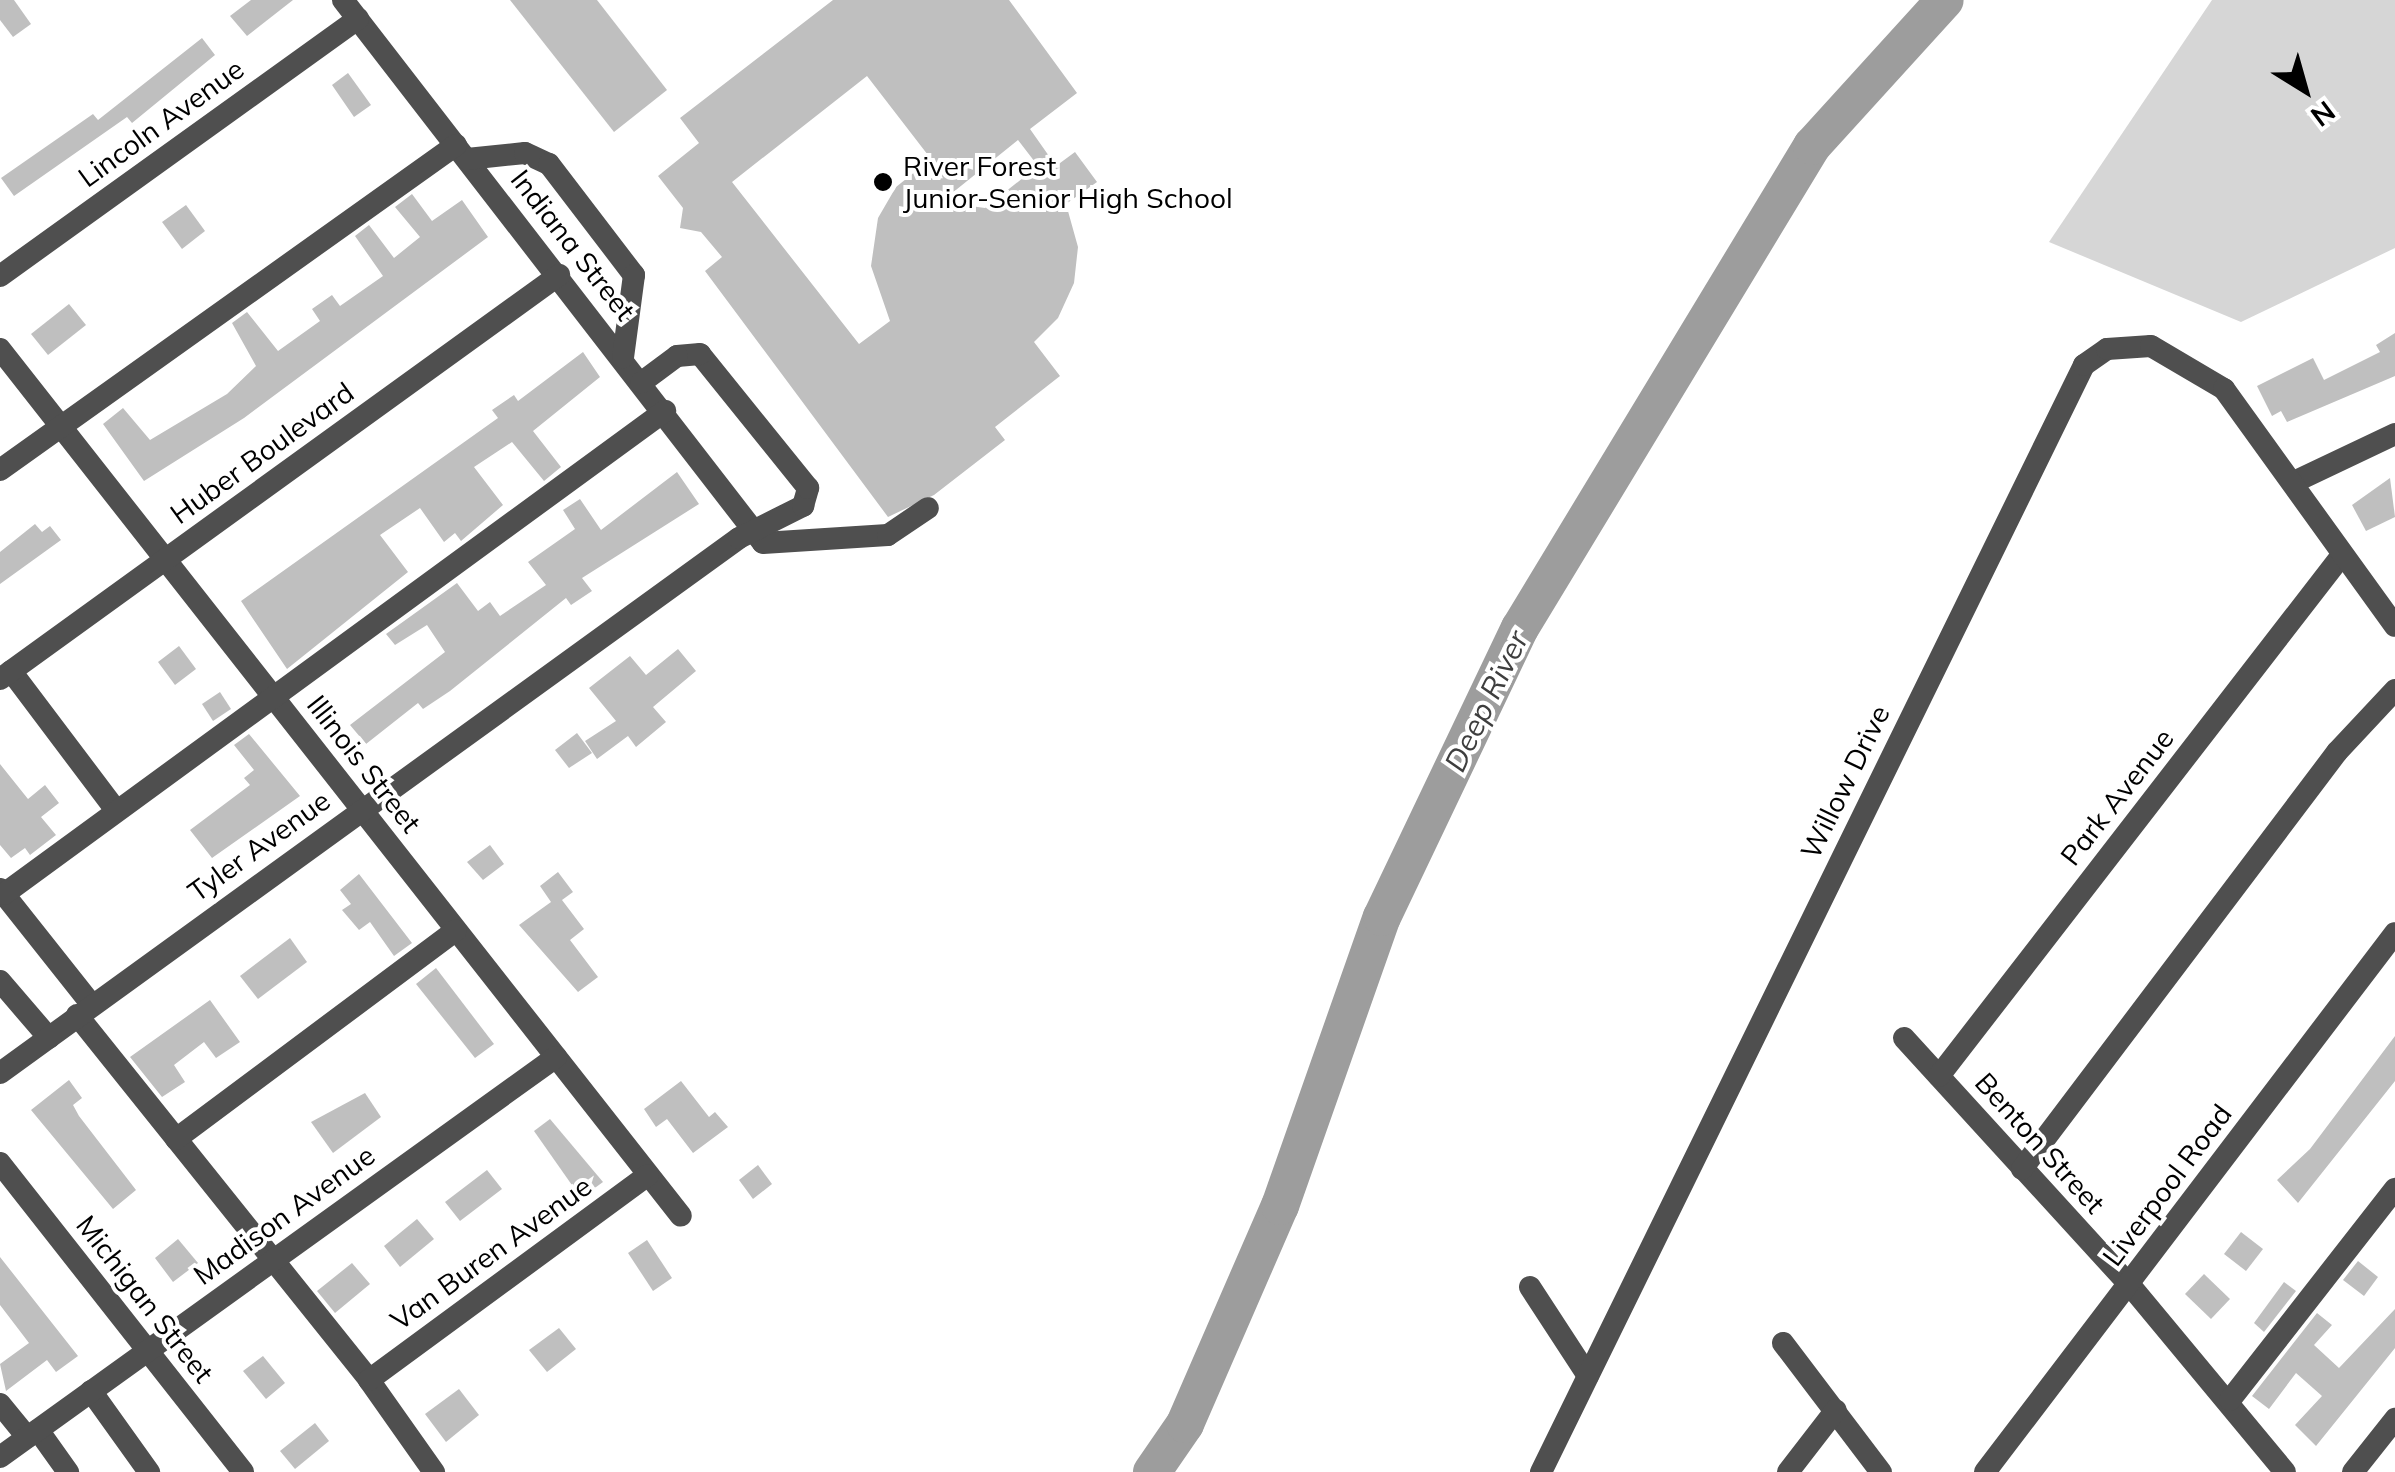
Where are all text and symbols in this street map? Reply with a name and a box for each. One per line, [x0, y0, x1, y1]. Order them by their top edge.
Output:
north arrow [2255, 40, 2355, 140]
street label: Lincoln Avenue [72, 52, 250, 194]
text: N [2304, 94, 2342, 135]
place label: River Forest Junior-Senior High School [903, 149, 1233, 215]
street label: Indiana Street [504, 163, 642, 327]
marker: River Forest Junior-Senior High School [872, 171, 894, 193]
street label: Huber Boulevard [164, 375, 360, 531]
water label: Deep River [1437, 625, 1535, 777]
street label: Illinois Street [300, 689, 428, 839]
street label: Willow Drive [1793, 700, 1897, 864]
street label: Park Avenue [2053, 722, 2181, 872]
street label: Tyler Avenue [182, 783, 336, 909]
street label: Benton Street [1968, 1066, 2112, 1220]
street label: Liverpool Road [2095, 1098, 2239, 1272]
street label: Madison Avenue [187, 1138, 381, 1292]
street label: Van Buren Avenue [384, 1169, 598, 1337]
street label: Michigan Street [69, 1209, 221, 1389]

